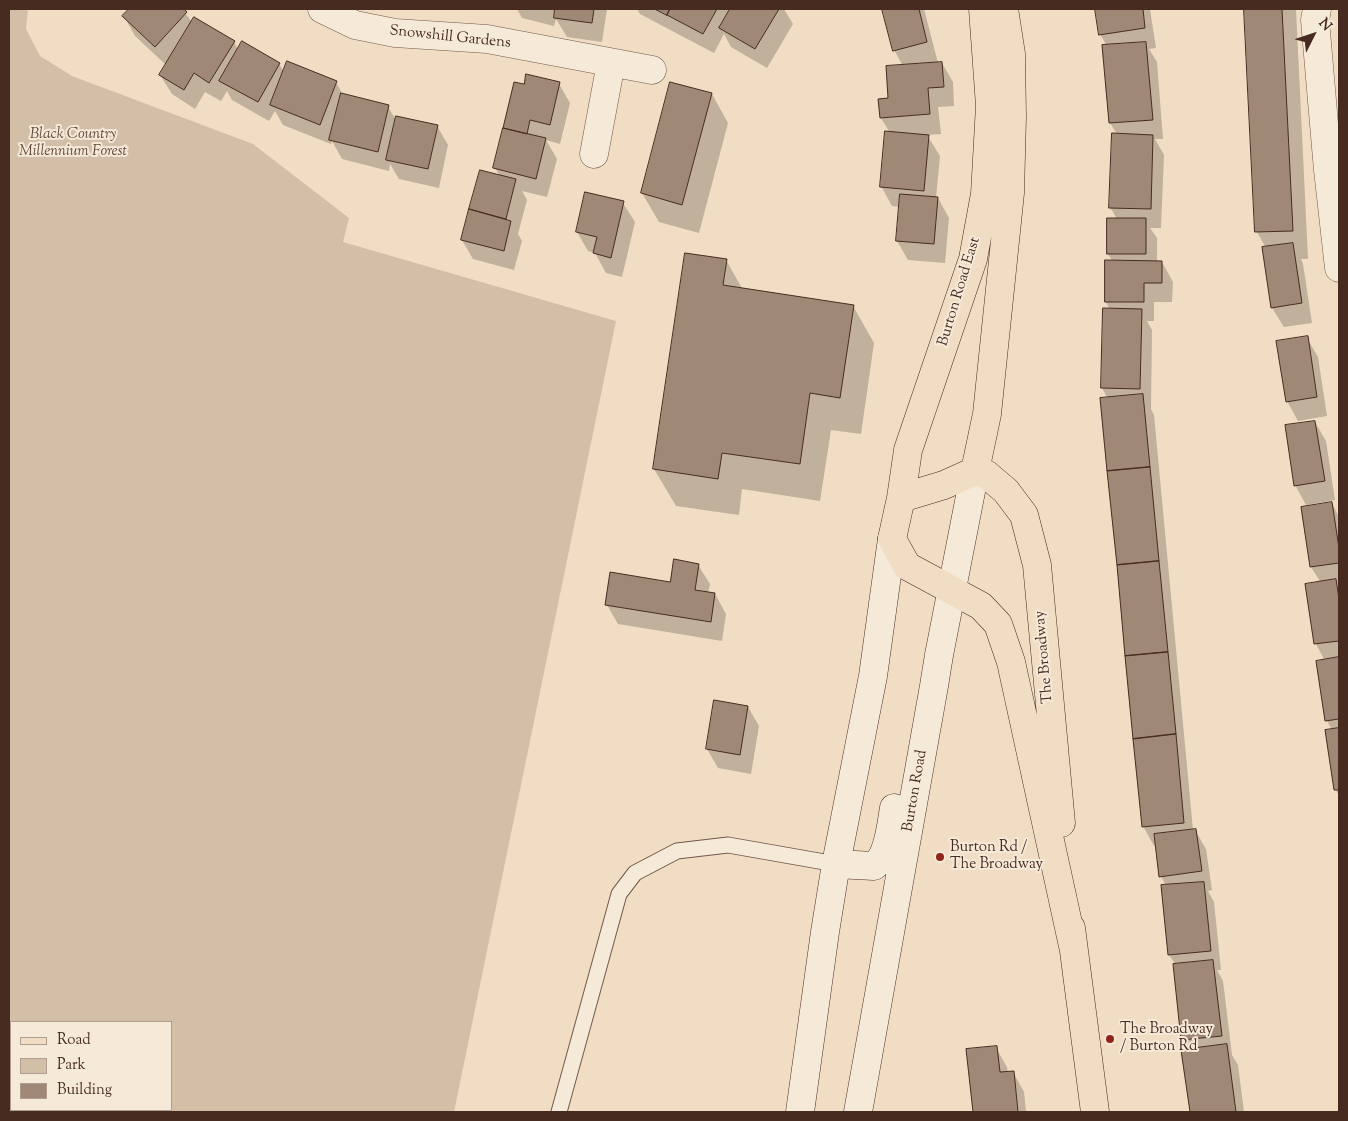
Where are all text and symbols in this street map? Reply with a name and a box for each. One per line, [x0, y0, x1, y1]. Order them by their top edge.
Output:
north arrow [1288, 10, 1338, 60]
text: N [1313, 14, 1336, 36]
street label: Snowshill Gardens [388, 23, 512, 53]
park label: Black Country Millennium Forest [19, 126, 127, 161]
street label: Burton Road East [935, 235, 985, 349]
street label: The Broadway [1032, 610, 1058, 704]
street label: Burton Road [900, 749, 932, 833]
place label: Burton Rd / The Broadway [950, 839, 1043, 874]
marker: Burton Rd / The Broadway [934, 851, 946, 863]
legend [10, 1021, 172, 1111]
place label: The Broadway / Burton Rd [1120, 1021, 1213, 1056]
text: Road [57, 1030, 91, 1051]
marker: The Broadway / Burton Rd [1104, 1033, 1116, 1045]
text: Park [57, 1055, 86, 1076]
text: Building [57, 1080, 112, 1101]

